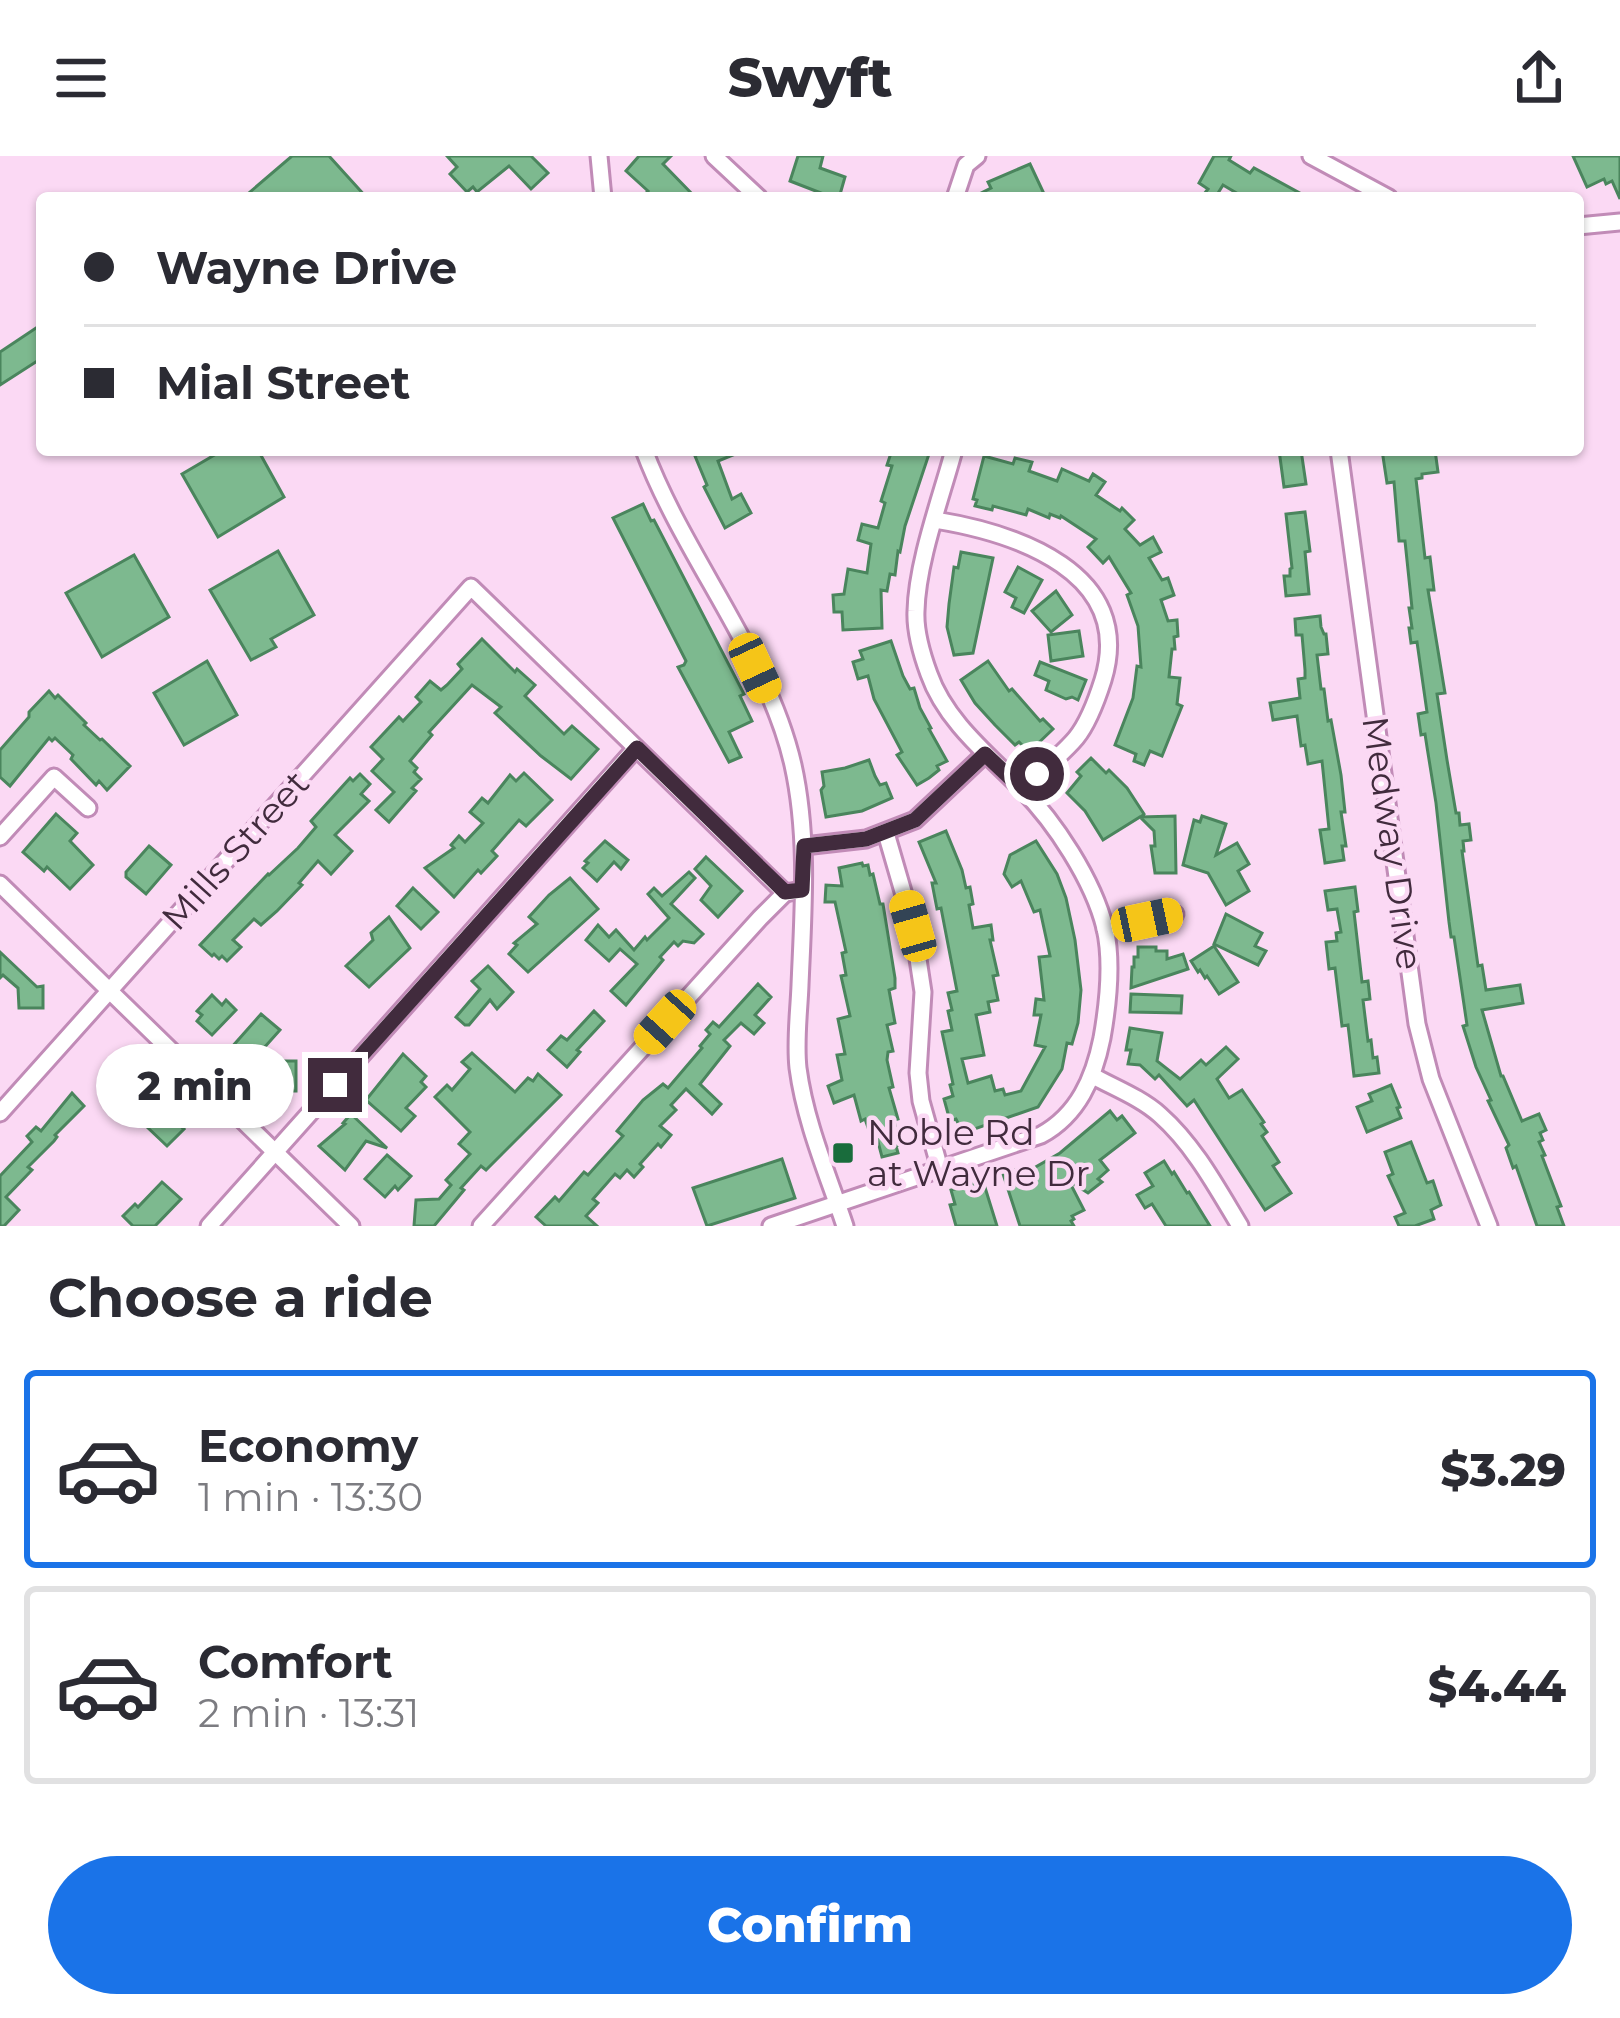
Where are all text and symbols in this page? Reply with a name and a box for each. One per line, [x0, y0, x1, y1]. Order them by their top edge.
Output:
icon: menu [48, 45, 114, 111]
text: Swyft [728, 45, 892, 111]
icon: share [1506, 45, 1572, 111]
text: Wayne Drive [156, 240, 457, 295]
text: Mial Street [156, 355, 410, 410]
car [723, 628, 787, 708]
street label: Medway Drive [1353, 714, 1433, 972]
route start [1010, 747, 1064, 801]
street label: Mills Street [152, 761, 318, 939]
car [886, 886, 940, 966]
car [1108, 895, 1186, 945]
car [628, 983, 702, 1061]
callout: 2 min [95, 1043, 293, 1127]
route end [308, 1058, 362, 1112]
text: 2 min [138, 1062, 252, 1110]
place label: Noble Rd at Wayne Dr [867, 1110, 1090, 1195]
marker: Noble Rd at Wayne Dr [830, 1140, 856, 1166]
text: Choose a ride [48, 1265, 433, 1331]
icon: car [54, 1415, 162, 1523]
text: Economy [198, 1418, 418, 1473]
text: $3.29 [1440, 1442, 1566, 1497]
text: 1 min · 13:30 [198, 1473, 423, 1521]
icon: car [54, 1631, 162, 1739]
text: Comfort [198, 1634, 393, 1689]
text: $4.44 [1428, 1658, 1566, 1713]
text: 2 min · 13:31 [198, 1689, 419, 1737]
button: Confirm [48, 1856, 1572, 1994]

